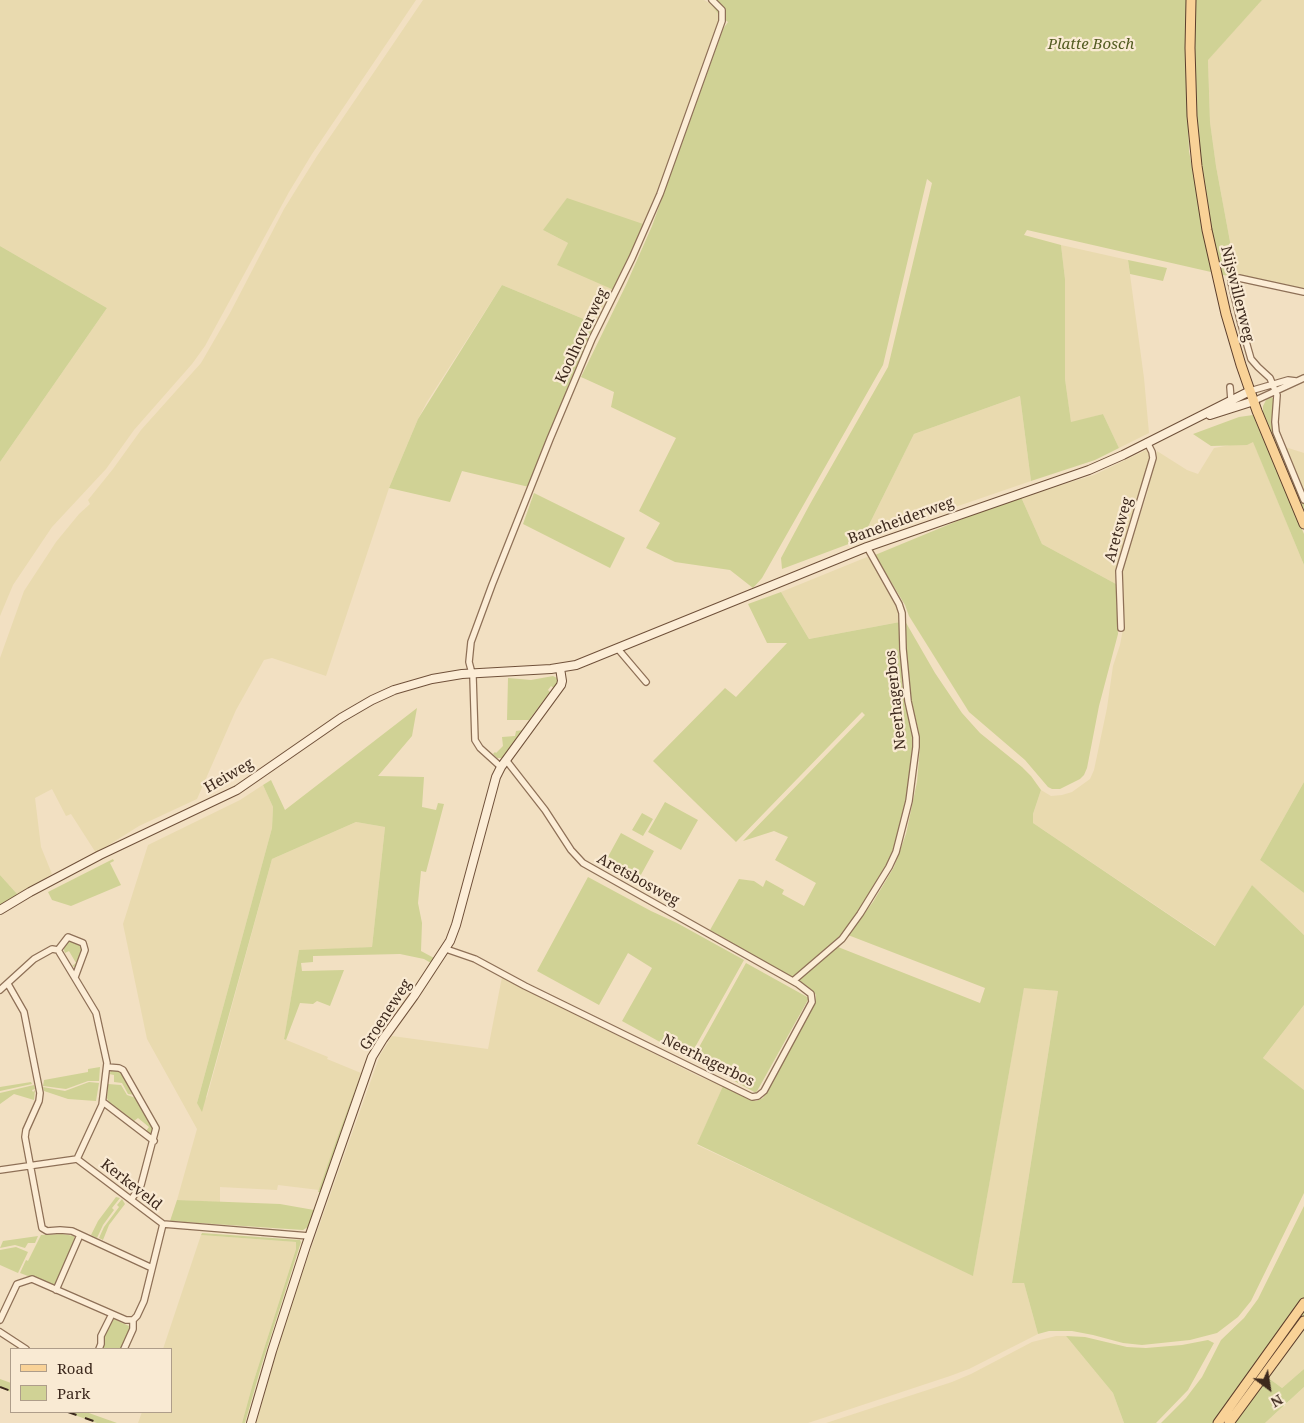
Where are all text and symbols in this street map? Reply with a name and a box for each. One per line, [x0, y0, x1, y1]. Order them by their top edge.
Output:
park label: Platte Bosch [1048, 36, 1134, 54]
street label: Nijswillerweg [1216, 244, 1258, 344]
street label: Koolhoverweg [552, 285, 612, 387]
street label: Baneheiderweg [845, 493, 957, 549]
street label: Aretsweg [1101, 495, 1137, 565]
street label: Neerhagerbos [882, 649, 910, 751]
street label: Heiweg [201, 755, 257, 797]
street label: Aretsbosweg [594, 850, 682, 910]
street label: Groeneweg [356, 976, 416, 1054]
street label: Neerhagerbos [659, 1031, 757, 1091]
street label: Kerkeveld [97, 1156, 165, 1214]
legend [10, 1348, 172, 1413]
text: Road [57, 1358, 93, 1378]
north arrow [1244, 1363, 1294, 1413]
text: Park [57, 1383, 90, 1403]
text: N [1267, 1390, 1287, 1412]

